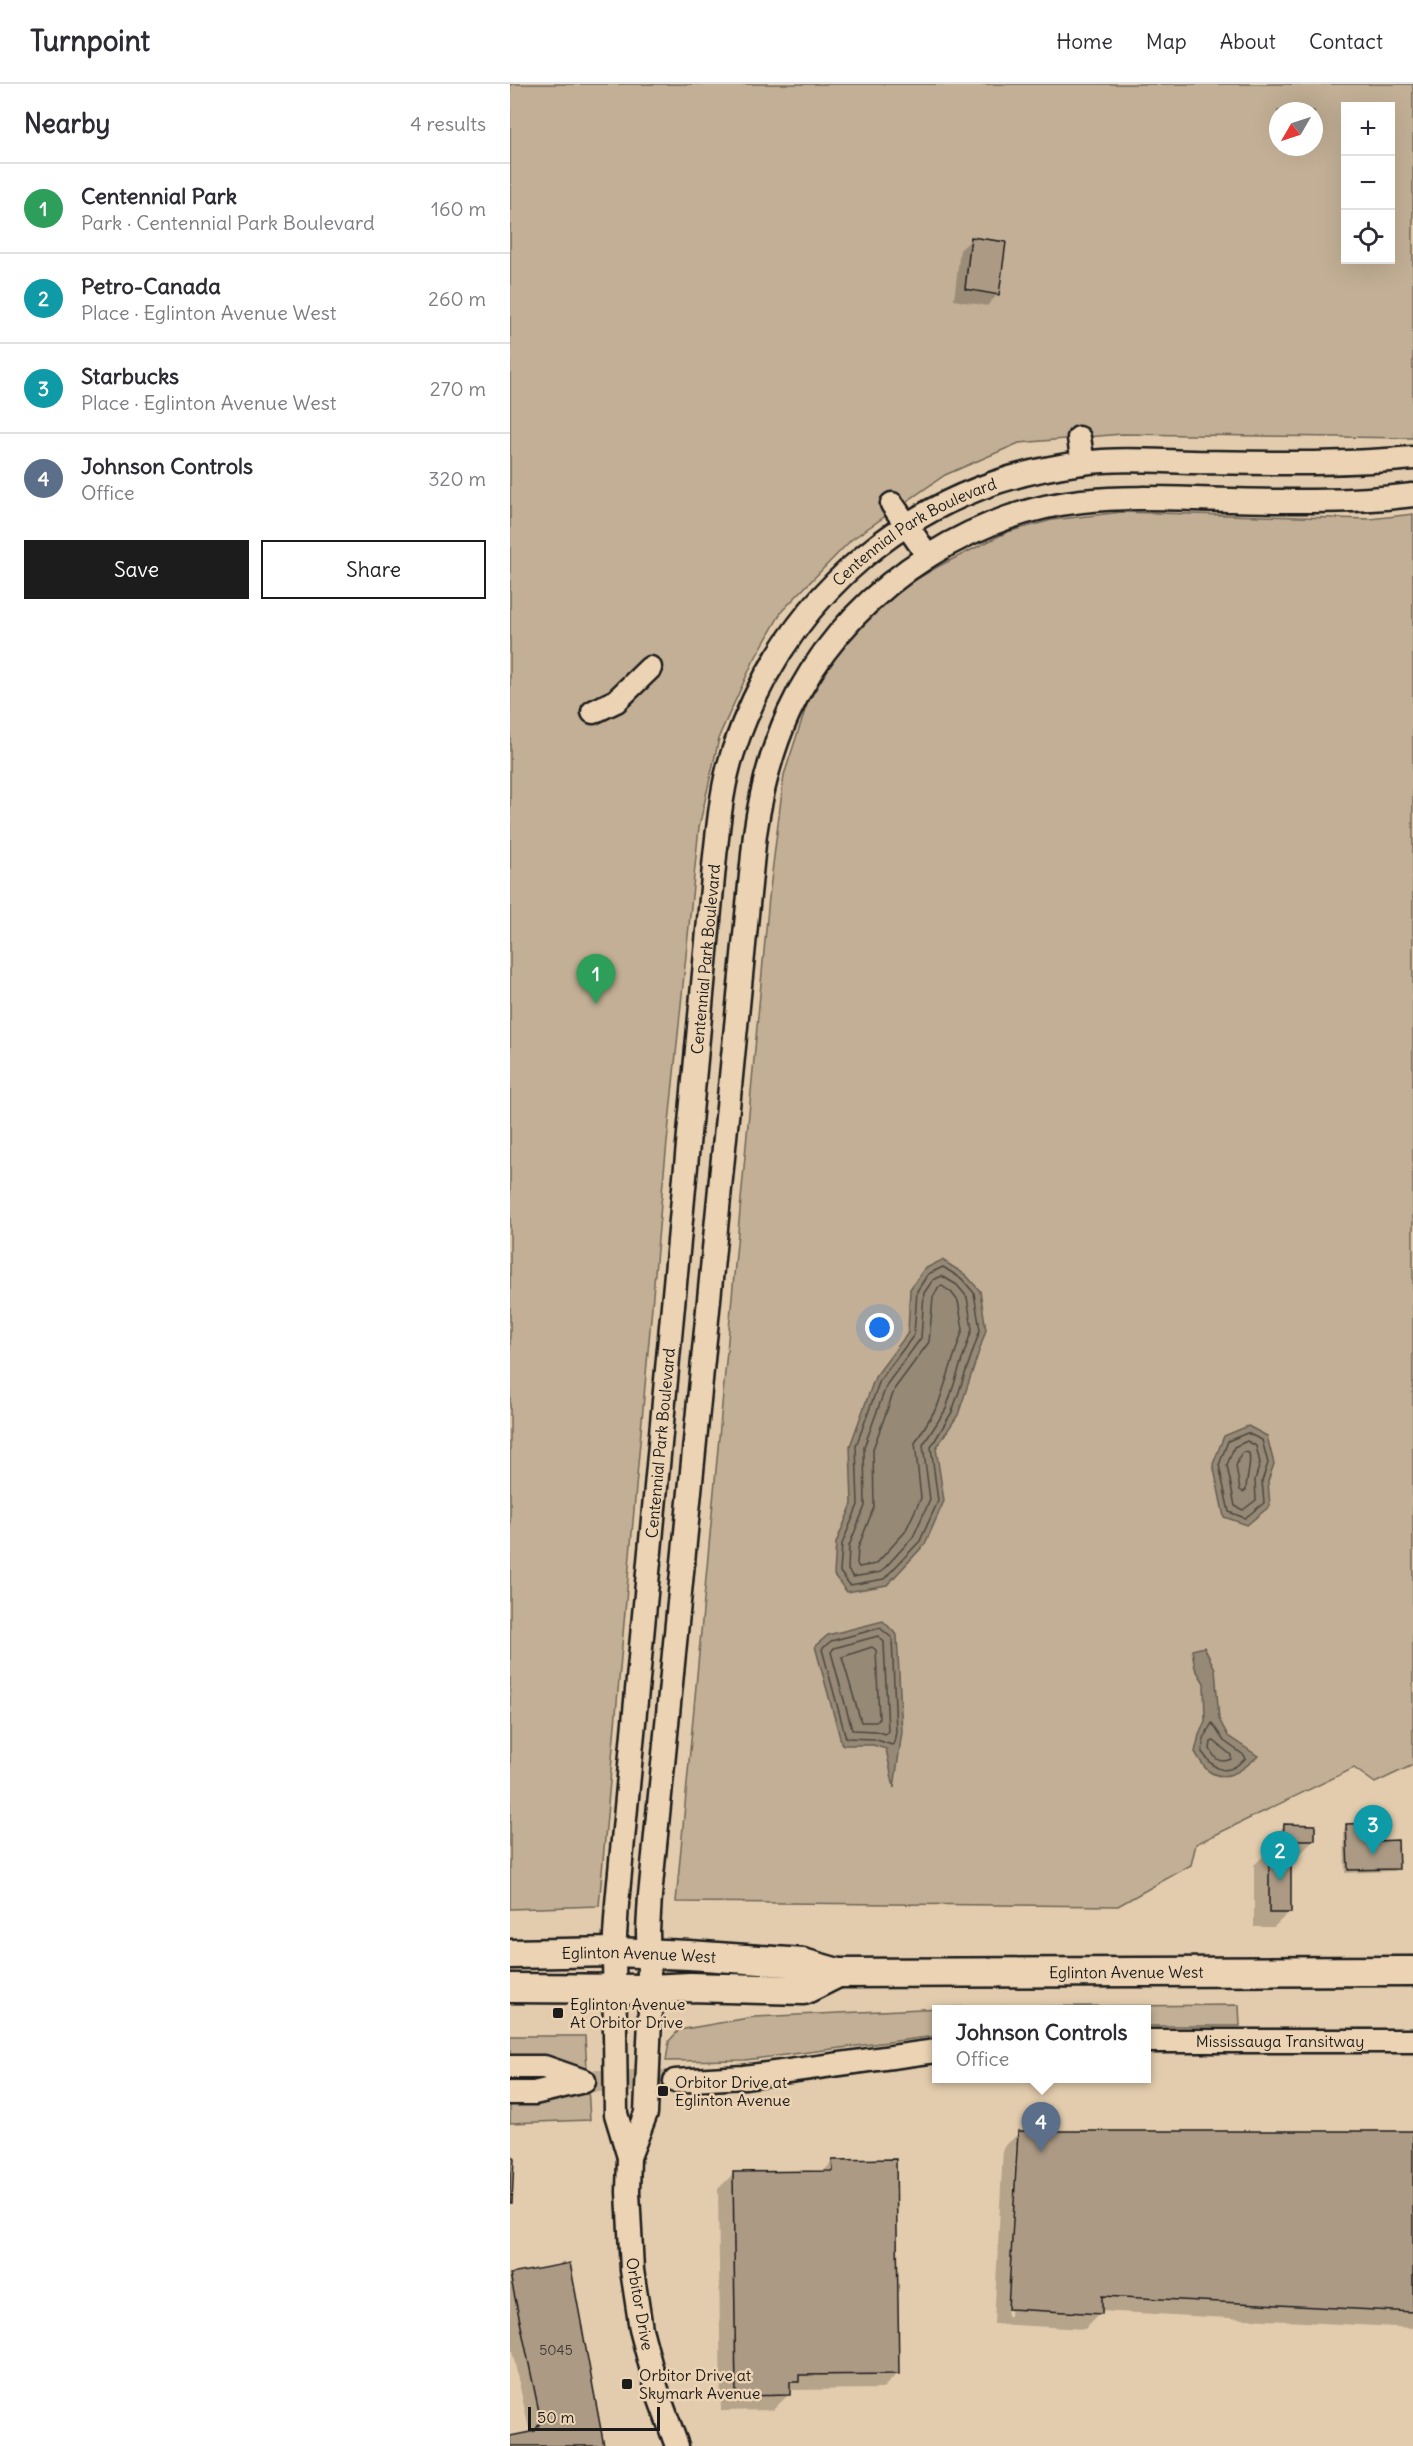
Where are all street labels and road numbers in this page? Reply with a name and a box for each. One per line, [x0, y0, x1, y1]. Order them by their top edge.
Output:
street label: Centennial Park Boulevard [828, 473, 999, 590]
street label: Centennial Park Boulevard [687, 863, 724, 1055]
street label: Centennial Park Boulevard [641, 1347, 679, 1539]
street label: Eglinton Avenue West [561, 1942, 717, 1967]
street label: Eglinton Avenue West [1049, 1962, 1204, 1982]
street label: Mississauga Transitway [1196, 2031, 1364, 2051]
street label: Orbitor Drive [622, 2256, 658, 2352]

